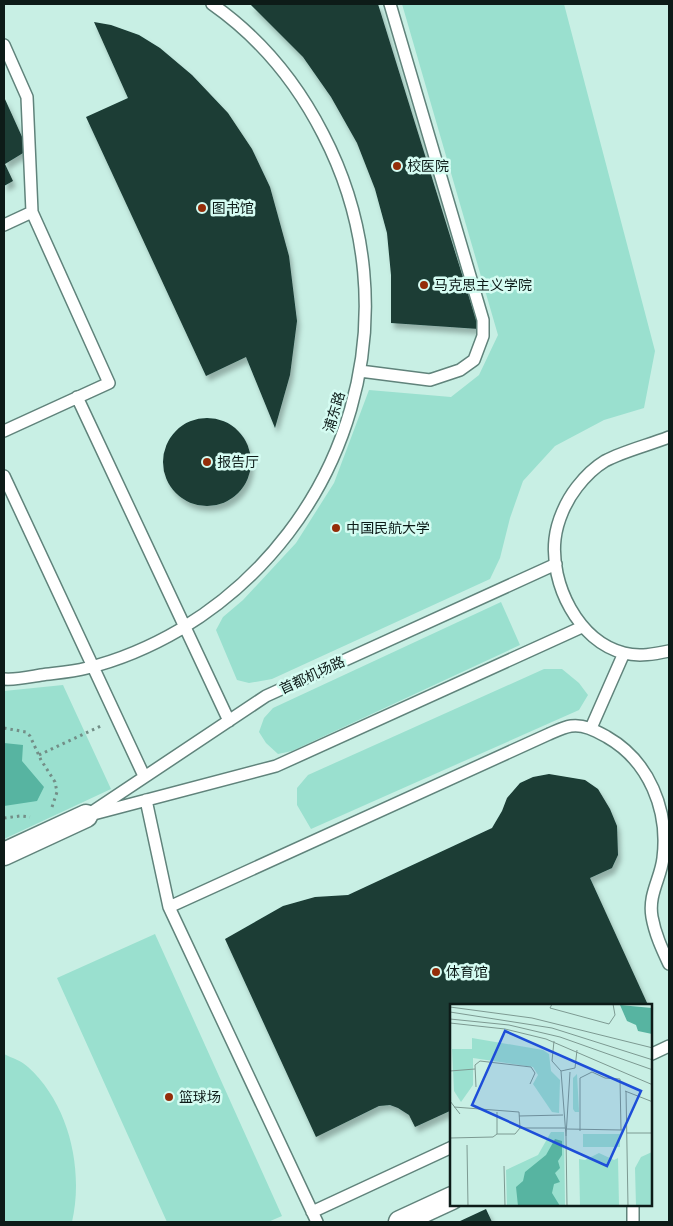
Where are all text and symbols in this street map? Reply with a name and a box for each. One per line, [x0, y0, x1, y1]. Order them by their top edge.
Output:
place label: 校医院 [407, 157, 449, 175]
marker: 校医院 [391, 160, 403, 172]
place label: 图书馆 [212, 199, 254, 217]
marker: 图书馆 [196, 202, 208, 214]
place label: 马克思主义学院 [434, 276, 532, 294]
marker: 马克思主义学院 [418, 279, 430, 291]
street label: 浦东路 [319, 389, 349, 435]
place label: 报告厅 [217, 453, 259, 471]
marker: 报告厅 [201, 456, 213, 468]
place label: 中国民航大学 [346, 519, 430, 537]
marker: 中国民航大学 [330, 522, 342, 534]
street label: 首都机场路 [276, 652, 348, 698]
place label: 体育馆 [446, 963, 488, 981]
marker: 体育馆 [430, 966, 442, 978]
inset map [450, 1004, 653, 1206]
place label: 篮球场 [179, 1088, 221, 1106]
marker: 篮球场 [163, 1091, 175, 1103]

